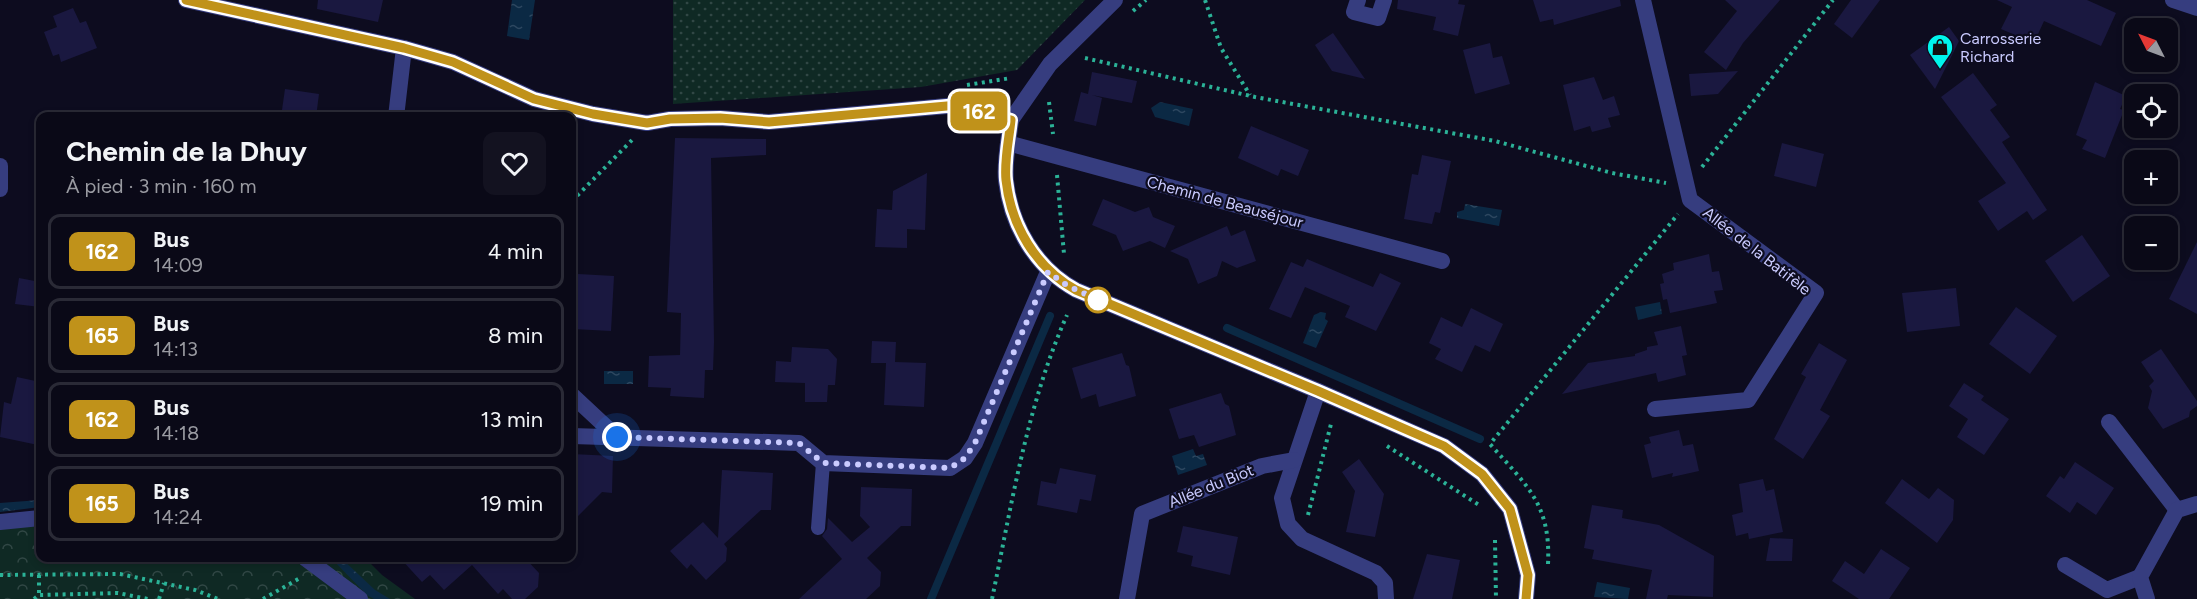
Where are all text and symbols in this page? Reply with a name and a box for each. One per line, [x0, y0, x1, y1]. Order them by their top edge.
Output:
north arrow [2124, 18, 2178, 72]
map controls [2124, 18, 2178, 270]
place label: Carrosserie Richard [1960, 29, 2042, 66]
shop icon: Carrosserie Richard [1925, 32, 1955, 70]
button: locate [2124, 84, 2178, 138]
line badge: 162 [944, 92, 1014, 130]
text: 162 [962, 99, 996, 124]
button: heart [483, 132, 546, 195]
text: Chemin de la Dhuy [66, 134, 307, 168]
button: + [2124, 150, 2178, 204]
street label: Chemin de Beauséjour [1145, 172, 1306, 232]
text: À pied · 3 min · 160 m [66, 174, 257, 198]
street label: Allée de la Batifèle [1699, 203, 1815, 299]
button: − [2124, 216, 2178, 270]
text: Bus [153, 226, 189, 253]
text: 4 min [488, 238, 543, 265]
text: 162 [85, 239, 119, 264]
text: 14:09 [153, 253, 203, 277]
unlabelled marker [1085, 287, 1111, 313]
text: Bus [153, 310, 189, 337]
text: 8 min [488, 322, 543, 349]
text: 165 [85, 323, 119, 348]
text: 14:13 [153, 337, 198, 361]
text: Bus [153, 394, 189, 421]
text: 13 min [480, 406, 543, 433]
text: 162 [85, 407, 119, 432]
text: 14:18 [153, 421, 199, 445]
your location [602, 422, 632, 452]
street label: Allée du Biot [1166, 460, 1256, 512]
text: Bus [153, 478, 189, 505]
text: 19 min [480, 490, 543, 517]
text: 165 [85, 491, 119, 516]
text: 14:24 [153, 505, 202, 529]

